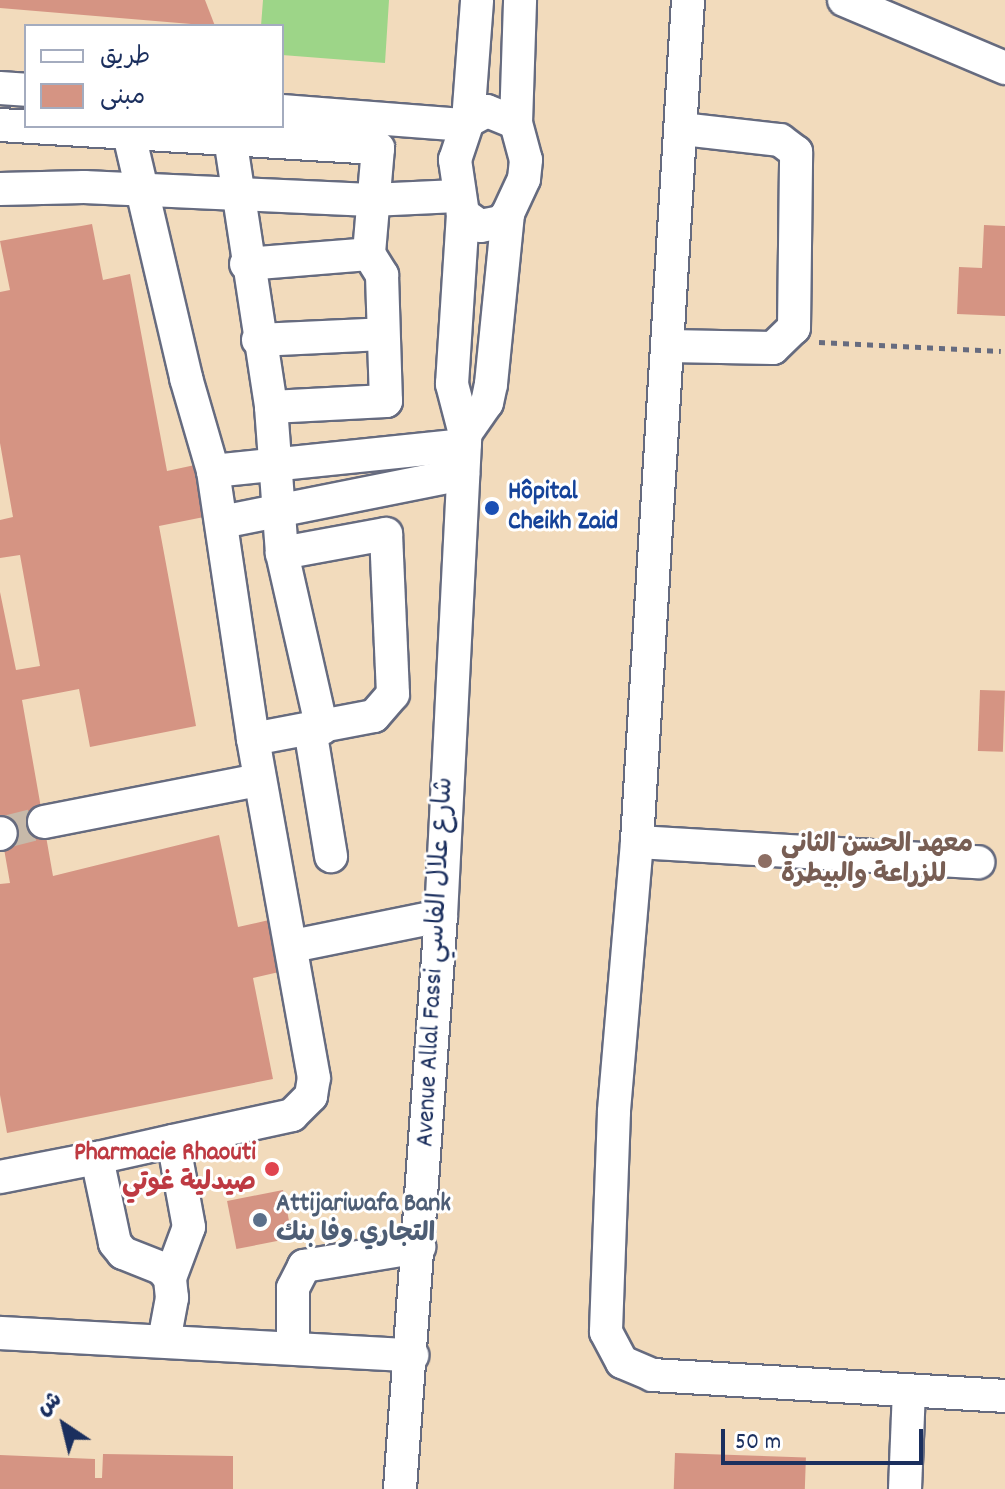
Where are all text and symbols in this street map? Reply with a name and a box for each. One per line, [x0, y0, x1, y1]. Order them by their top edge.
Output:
legend [24, 24, 284, 128]
text: طريق [100, 41, 150, 75]
text: مبنى [100, 81, 145, 115]
place label: Hôpital Cheikh Zaid [508, 477, 618, 538]
marker: Hôpital Cheikh Zaid [483, 499, 501, 517]
street label: Avenue Allal Fassi شارع علال الفاسي [411, 776, 461, 1148]
place label: معهد الحسن الثاني للزراعة والبيطرة [781, 830, 973, 892]
marker: معهد الحسن الثاني للزراعة والبيطرة [756, 852, 774, 870]
place label: Pharmacie Rhaouti صيدلية غوتي [74, 1138, 256, 1200]
marker: Pharmacie Rhaouti صيدلية غوتي [263, 1160, 281, 1178]
place label: Attijariwafa Bank التجاري وفا بنك [276, 1189, 451, 1250]
marker: Attijariwafa Bank التجاري وفا بنك [251, 1211, 269, 1229]
north arrow [24, 1385, 104, 1465]
text: ش [31, 1385, 69, 1425]
scale bar [725, 1413, 927, 1463]
text: 50 m [735, 1426, 781, 1460]

